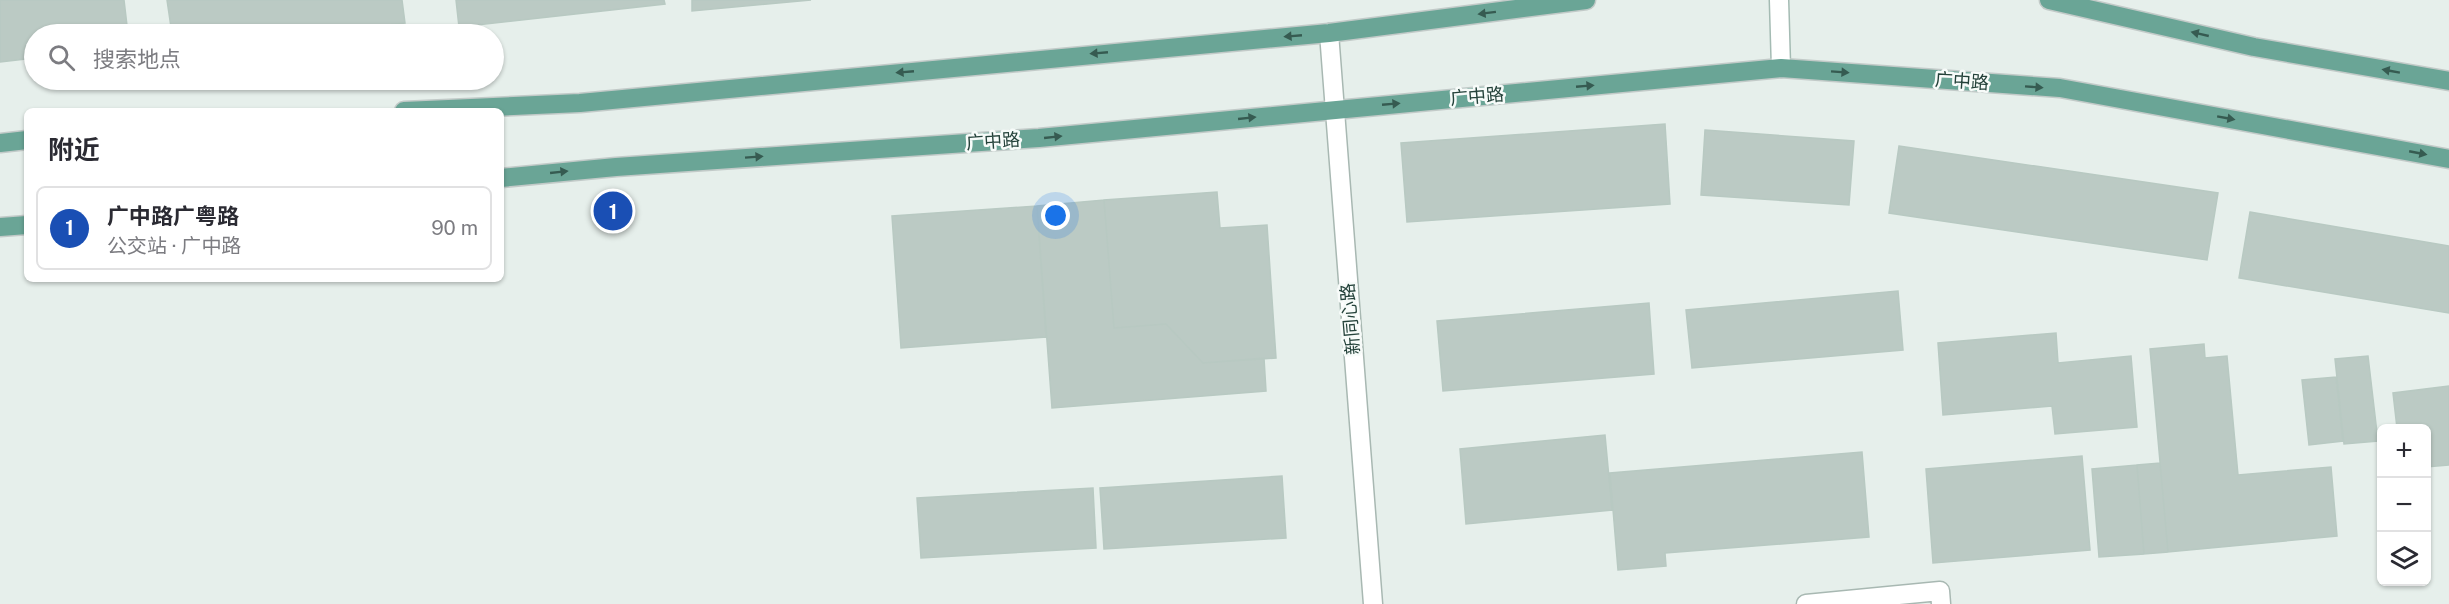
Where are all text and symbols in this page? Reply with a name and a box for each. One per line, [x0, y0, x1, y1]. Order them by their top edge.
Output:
one-way arrow [1477, 8, 1496, 18]
search box [24, 24, 504, 90]
one-way arrow [2191, 29, 2209, 39]
one-way arrow [1284, 32, 1303, 41]
icon: search [45, 41, 78, 74]
text: 搜索地点 [93, 46, 181, 72]
one-way arrow [1089, 48, 1108, 58]
one-way arrow [2382, 66, 2401, 75]
one-way arrow [895, 67, 914, 77]
one-way arrow [1830, 68, 1849, 77]
street label: 广中路 [1934, 69, 1990, 93]
one-way arrow [1576, 81, 1595, 91]
one-way arrow [2025, 82, 2044, 91]
street label: 广中路 [1449, 83, 1505, 109]
one-way arrow [1382, 99, 1401, 109]
one-way arrow [1238, 113, 1257, 123]
one-way arrow [2217, 114, 2236, 123]
street label: 广中路 [965, 129, 1021, 153]
one-way arrow [1043, 132, 1062, 142]
text: 附近 [48, 134, 100, 165]
one-way arrow [2409, 149, 2428, 158]
one-way arrow [744, 153, 763, 162]
one-way arrow [550, 167, 569, 177]
pin: 1 [594, 188, 632, 234]
your location [1041, 201, 1070, 230]
text: 广中路广粤路 [107, 203, 239, 229]
text: 1 [65, 216, 74, 240]
text: 90 m [431, 216, 478, 240]
text: 公交站 · 广中路 [107, 234, 241, 258]
street label: 新同心路 [1336, 282, 1364, 356]
map controls [2377, 424, 2431, 586]
button: + [2377, 424, 2431, 478]
button: − [2377, 478, 2431, 532]
button: layers [2377, 532, 2431, 586]

